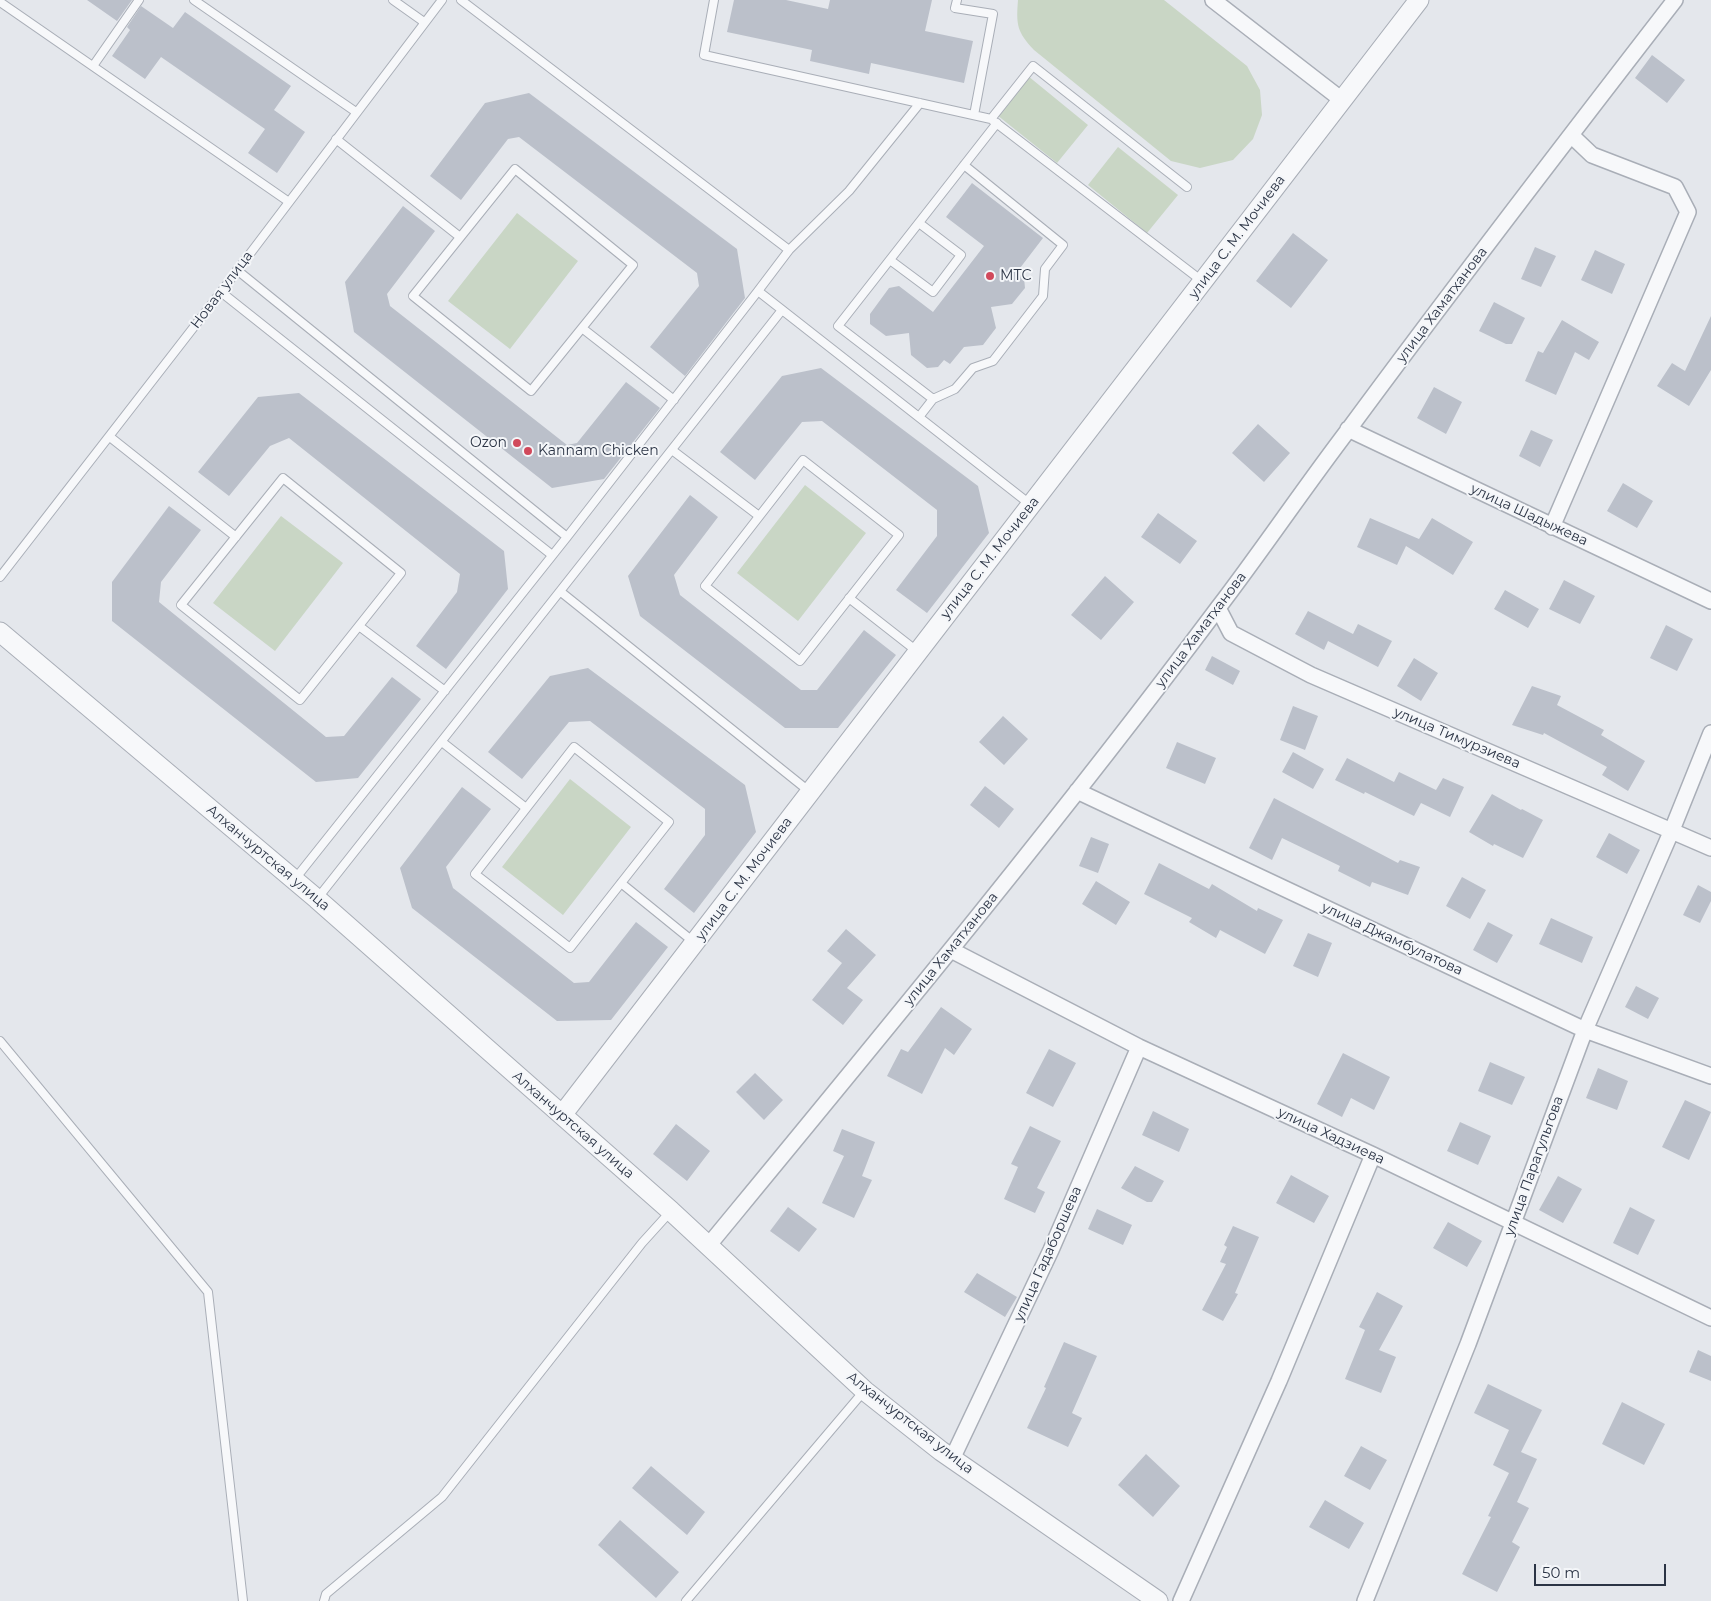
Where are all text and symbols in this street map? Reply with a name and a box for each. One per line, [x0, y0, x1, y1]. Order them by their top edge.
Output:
street label: улица С. М. Мочиева [1185, 172, 1289, 302]
street label: улица Хаматханова [1393, 244, 1491, 366]
street label: Новая улица [187, 248, 257, 332]
place label: МТС [1000, 268, 1032, 284]
marker: МТС [984, 270, 996, 282]
place label: Ozon [470, 435, 507, 451]
marker: Ozon [511, 437, 523, 449]
place label: Kannam Chicken [538, 443, 659, 459]
marker: Kannam Chicken [522, 445, 534, 457]
street label: улица Шадыжева [1468, 480, 1590, 550]
street label: улица С. М. Мочиева [937, 494, 1043, 622]
street label: улица Хаматханова [1152, 569, 1250, 691]
street label: улица Тимурзиева [1391, 704, 1523, 772]
street label: Алханчуртская улица [203, 801, 333, 915]
street label: улица С. М. Мочиева [692, 814, 796, 944]
street label: улица Хаматханова [900, 889, 1002, 1009]
street label: улица Джамбулатова [1319, 899, 1465, 979]
street label: Алханчуртская улица [509, 1068, 637, 1182]
street label: улица Парагульгова [1501, 1094, 1567, 1238]
street label: улица Хадзиева [1275, 1104, 1387, 1168]
street label: улица Гадаборшева [1011, 1184, 1085, 1324]
street label: Алханчуртская улица [843, 1368, 977, 1478]
scale bar [1536, 1554, 1668, 1586]
text: 50 m [1542, 1563, 1580, 1582]

